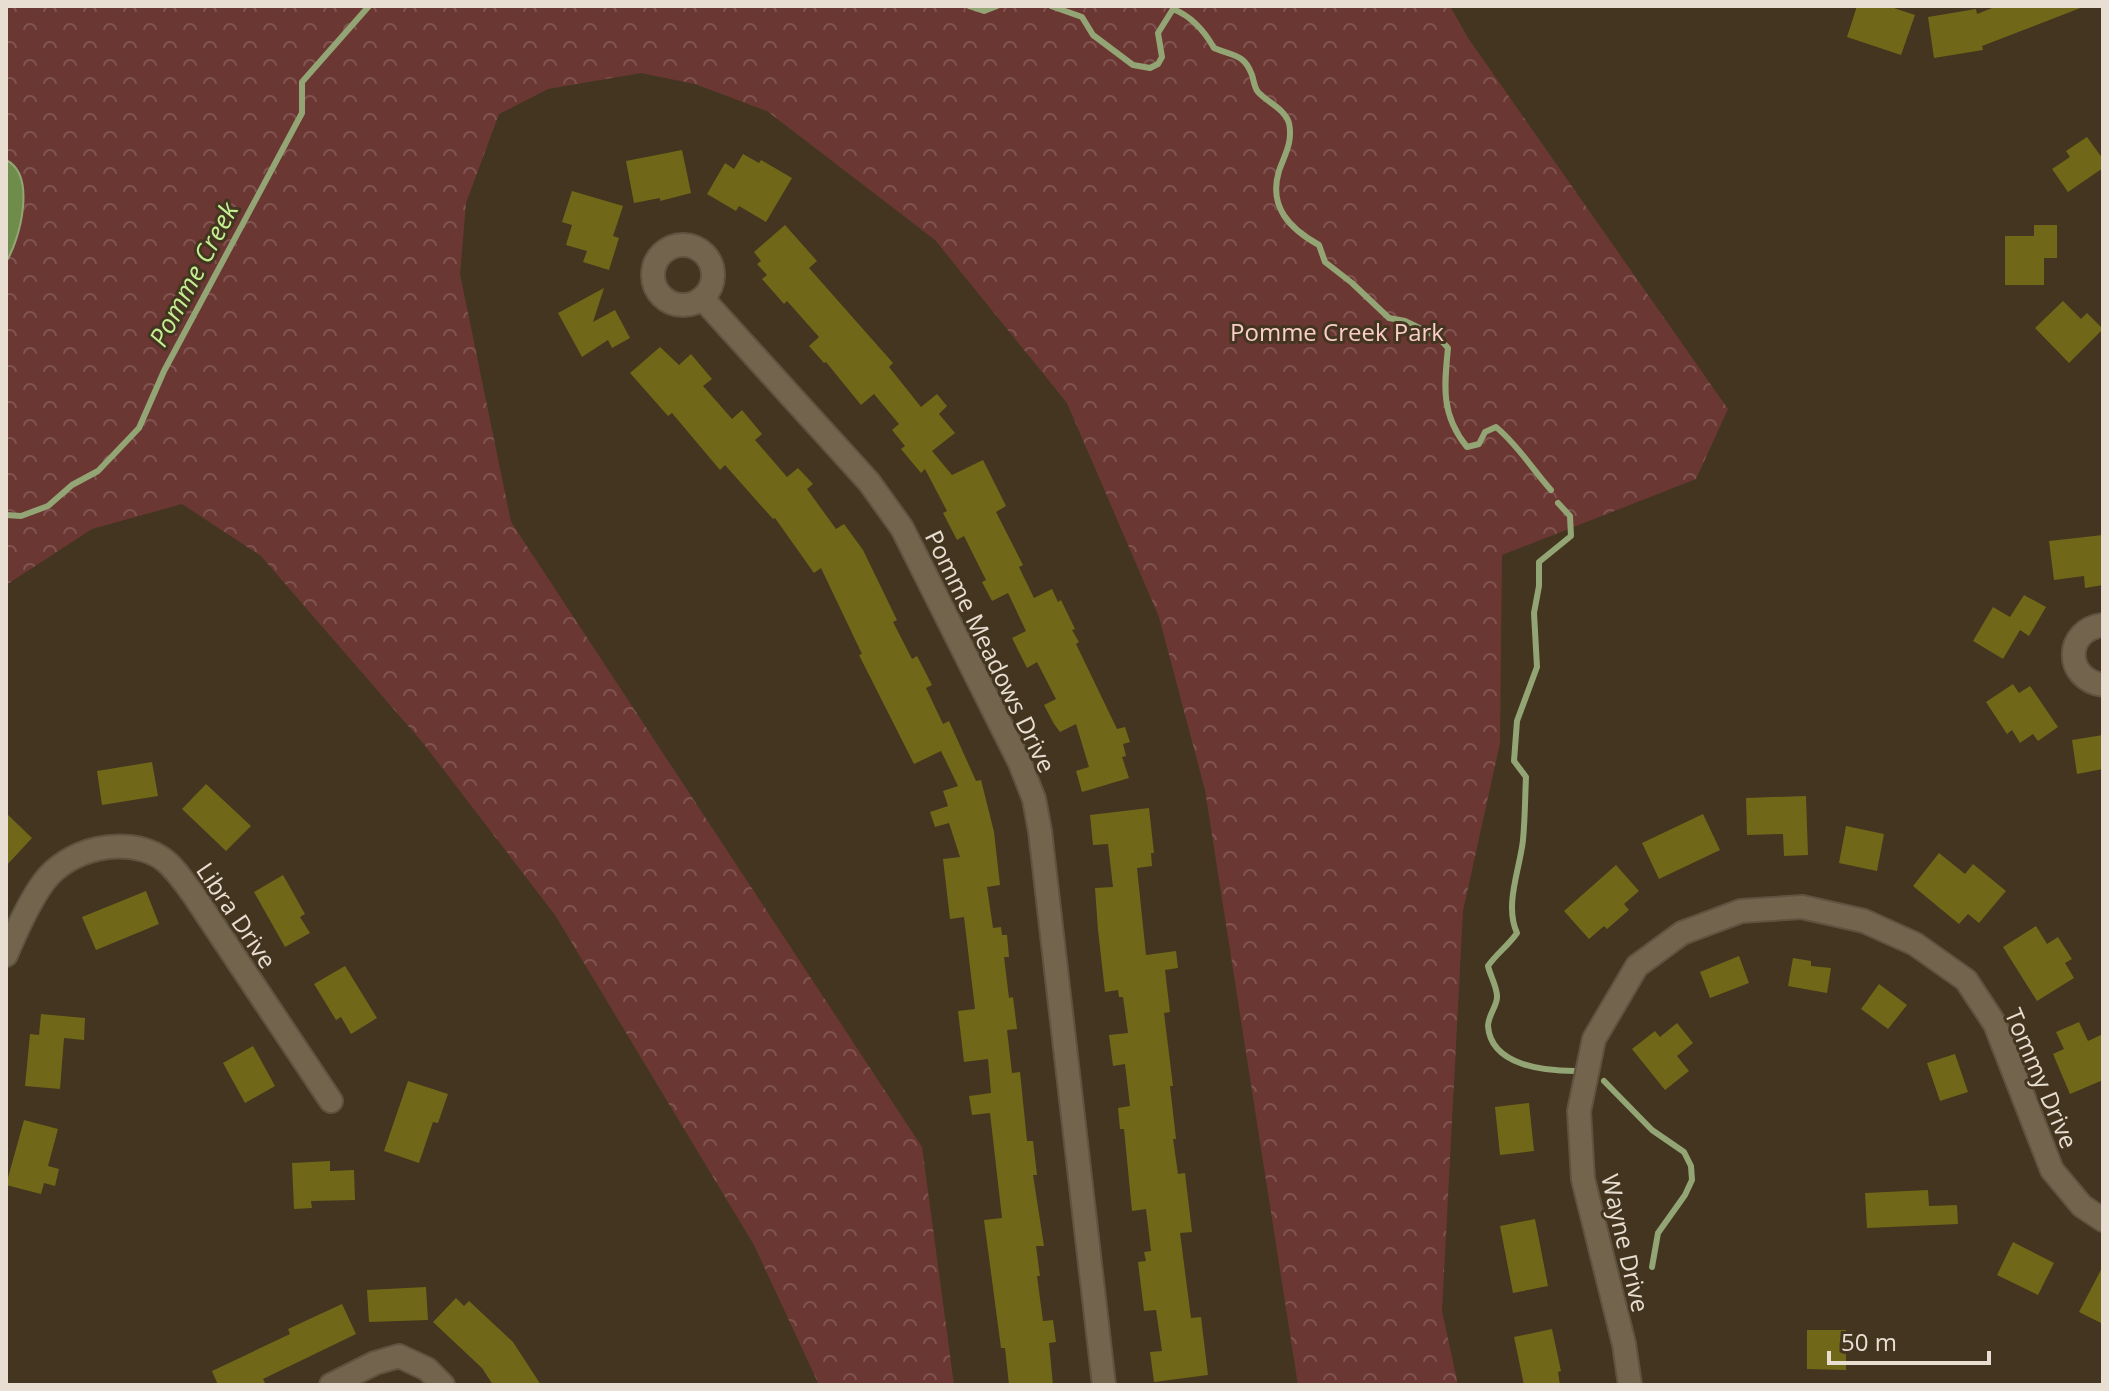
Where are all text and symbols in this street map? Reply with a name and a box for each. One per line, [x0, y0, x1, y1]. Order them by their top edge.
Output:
water label: Pomme Creek [140, 194, 247, 352]
park label: Pomme Creek Park [1230, 315, 1444, 348]
street label: Pomme Meadows Drive [918, 524, 1064, 778]
street label: Libra Drive [189, 855, 285, 975]
street label: Tommy Drive [1998, 1003, 2086, 1153]
street label: Wayne Drive [1594, 1171, 1658, 1315]
scale bar [1829, 1315, 1989, 1365]
text: 50 m [1841, 1325, 1897, 1358]

